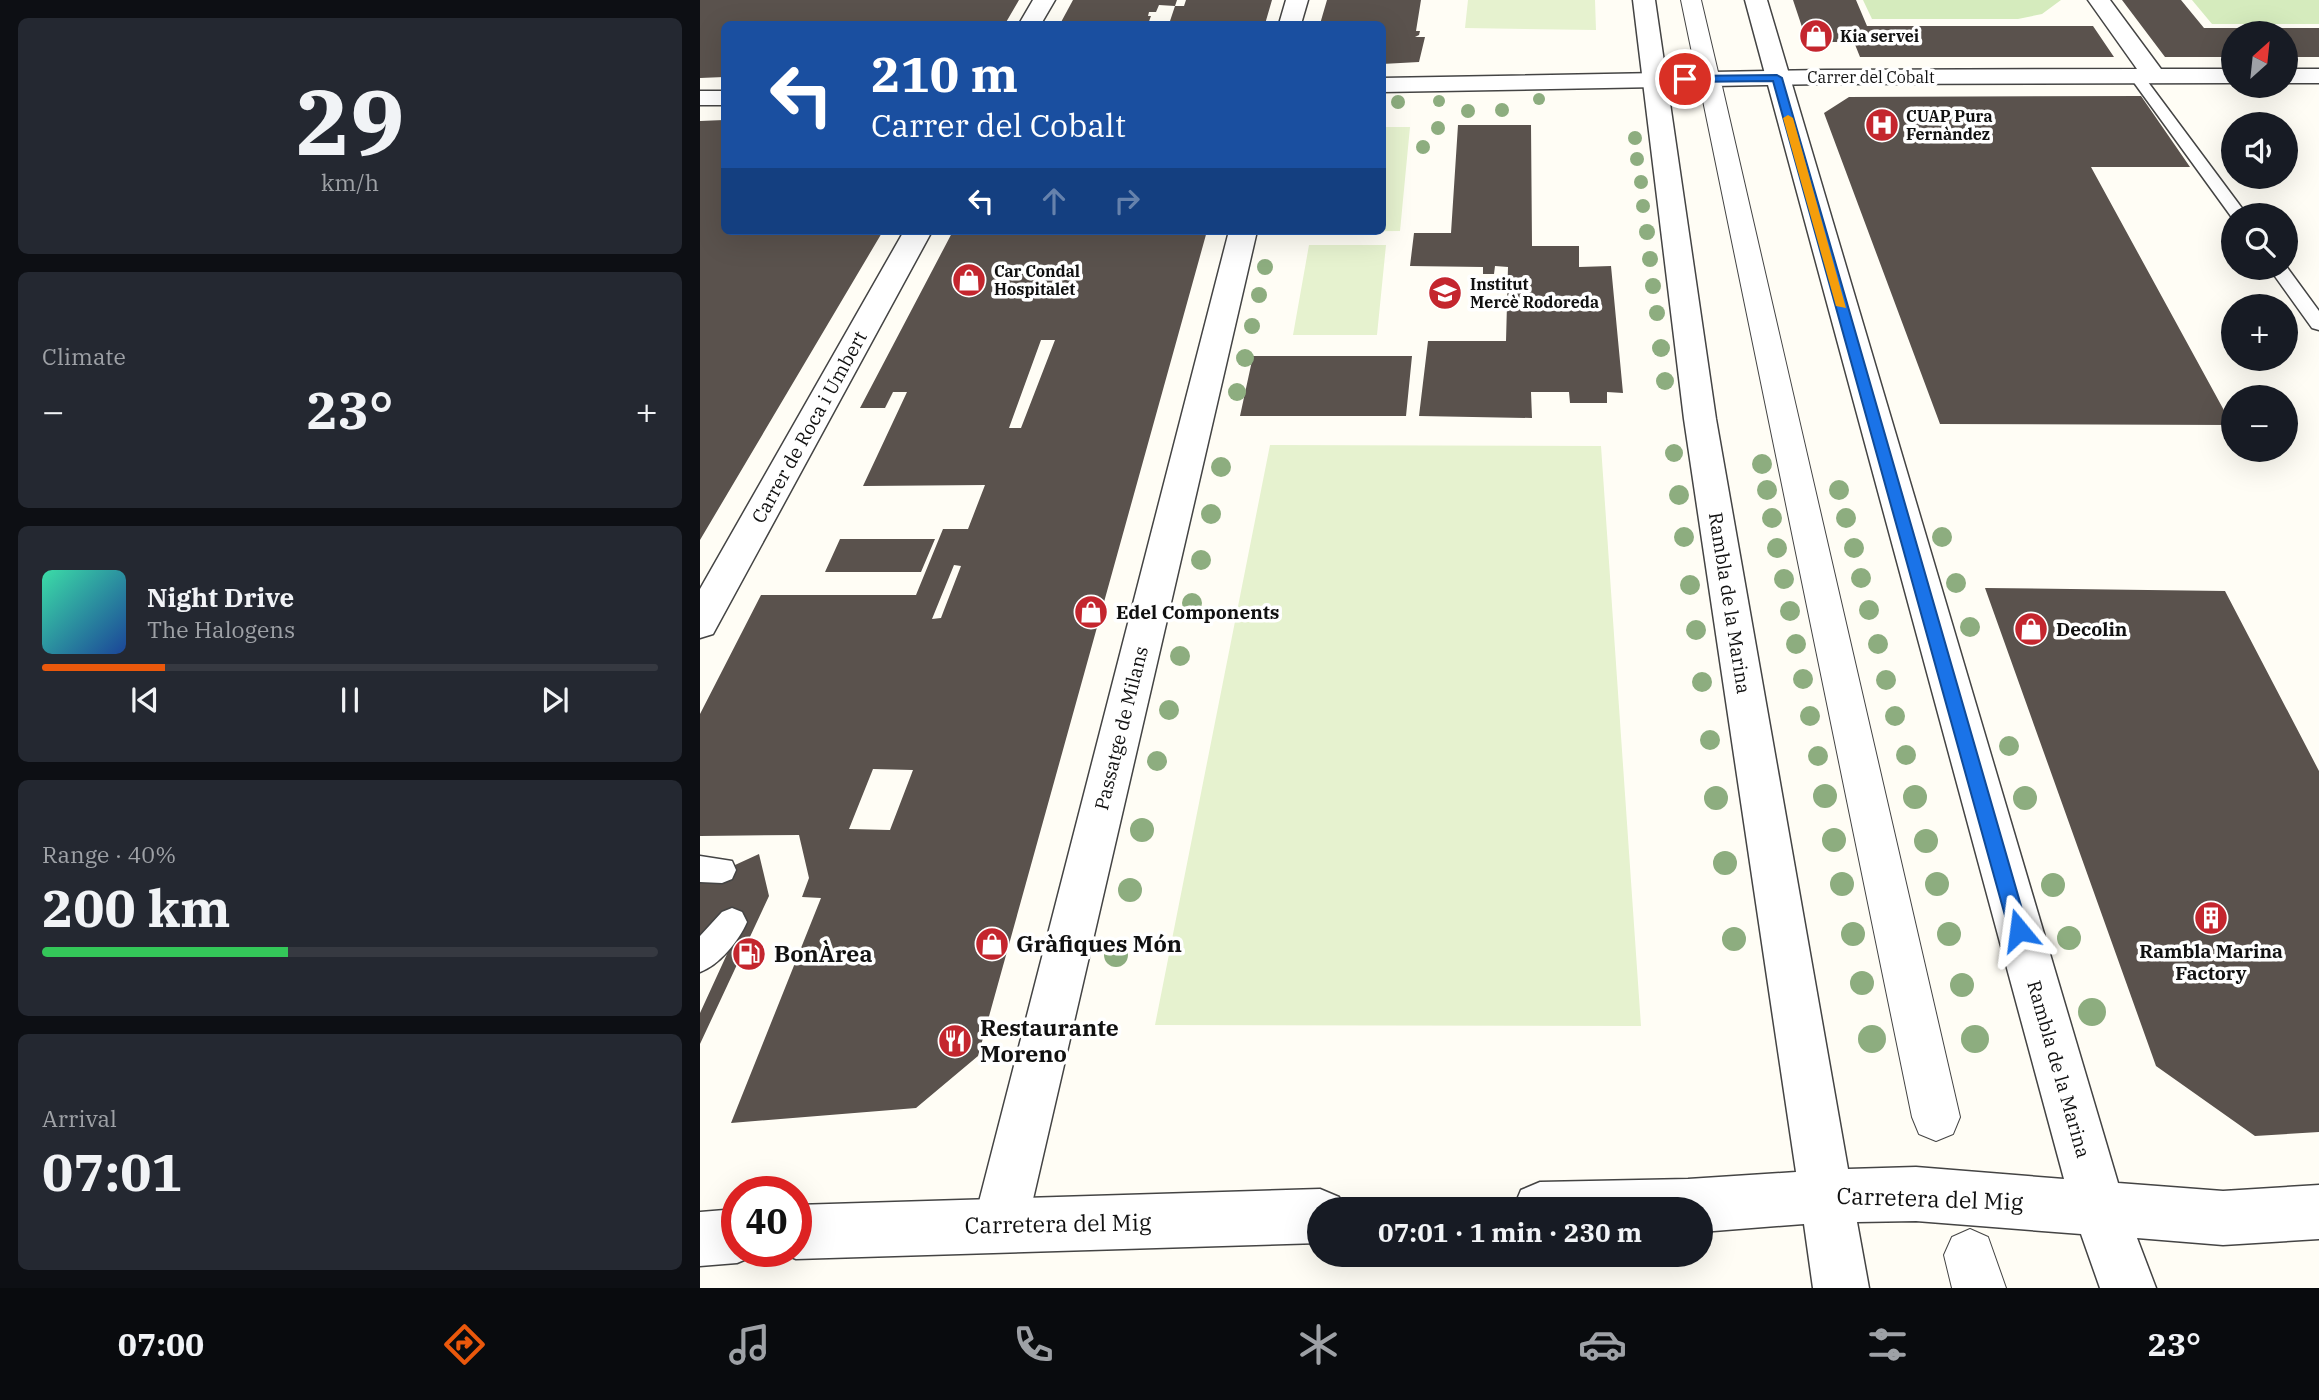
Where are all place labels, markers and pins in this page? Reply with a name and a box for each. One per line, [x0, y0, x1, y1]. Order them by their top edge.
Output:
shop icon: Kia servei [1797, 17, 1835, 55]
place label: Kia servei [1840, 26, 1919, 46]
pin [1655, 49, 1715, 109]
hospital icon: CUAP Pura Fernàndez [1863, 106, 1901, 144]
place label: CUAP Pura Fernàndez [1906, 106, 1993, 144]
shop icon: Car Condal Hospitalet [950, 261, 988, 299]
place label: Car Condal Hospitalet [994, 261, 1080, 299]
school or university icon: Institut Mercè Rodoreda [1426, 274, 1464, 312]
place label: Institut Mercè Rodoreda [1470, 274, 1599, 312]
shop icon: Edel Components [1072, 593, 1110, 631]
place label: Edel Components [1116, 600, 1279, 624]
shop icon: Decolin [2012, 610, 2050, 648]
place label: Decolin [2056, 617, 2128, 641]
building icon: Rambla Marina Factory [2192, 899, 2230, 937]
shop icon: Gràfiques Món [973, 925, 1011, 963]
place label: Gràfiques Món [1016, 928, 1182, 958]
fuel station icon: BonÀrea [730, 935, 768, 973]
place label: BonÀrea [774, 938, 873, 968]
place label: Rambla Marina Factory [2139, 939, 2283, 985]
place label: Restaurante Moreno [980, 1012, 1119, 1068]
restaurant icon: Restaurante Moreno [936, 1022, 974, 1060]

